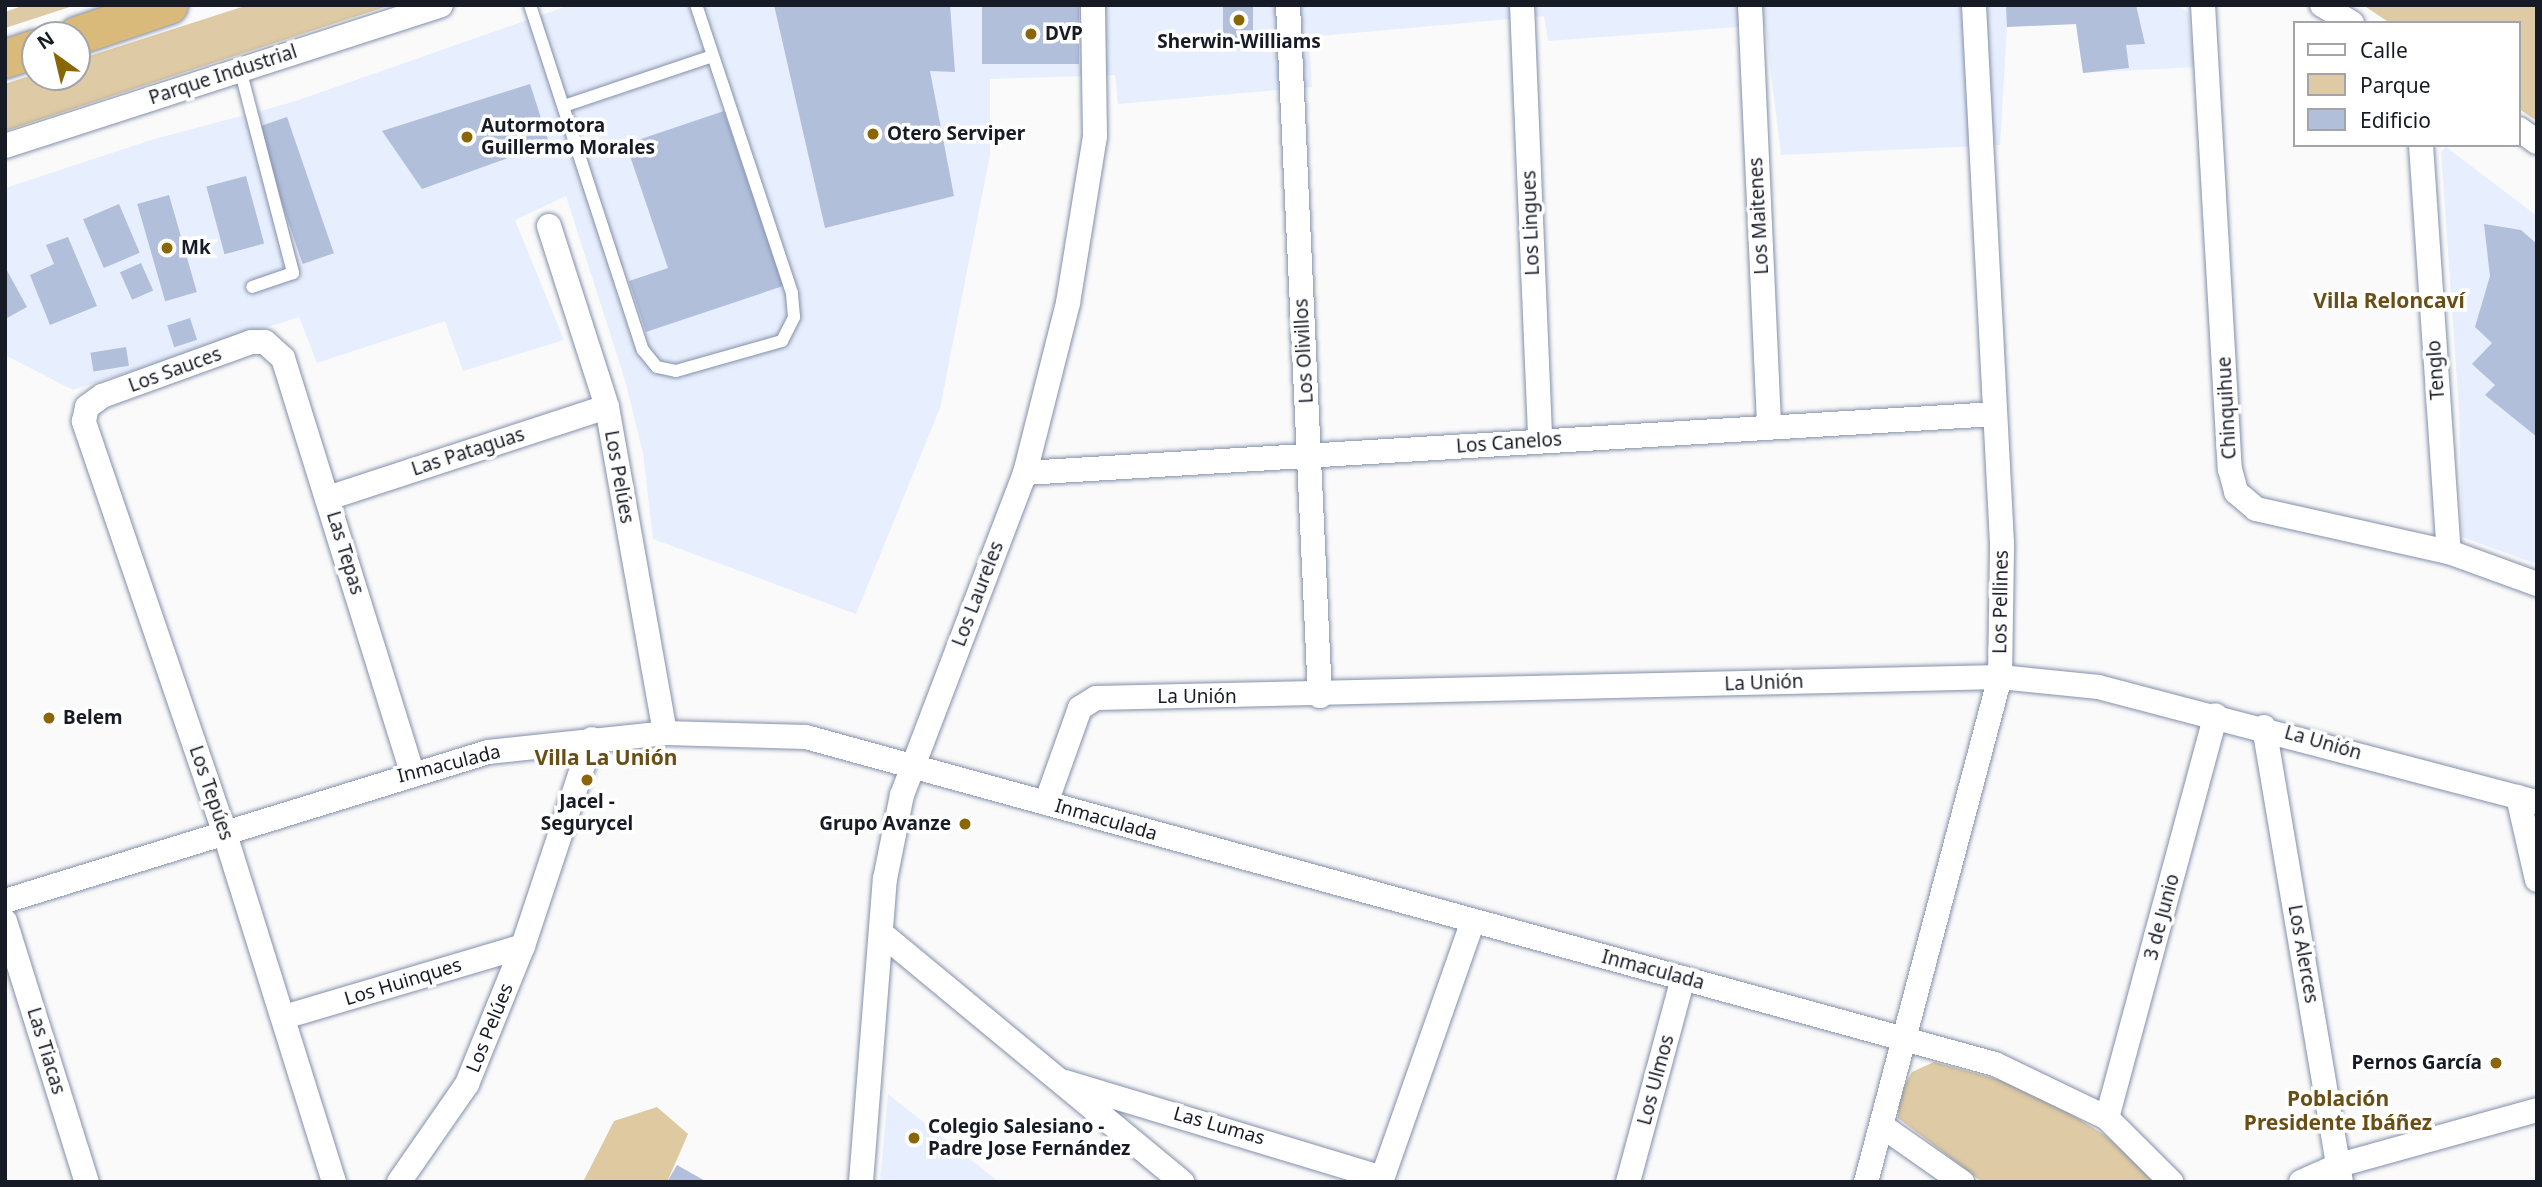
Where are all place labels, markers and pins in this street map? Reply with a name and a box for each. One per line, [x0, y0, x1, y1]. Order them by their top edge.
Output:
marker: Sherwin-Williams [1231, 12, 1247, 28]
place label: DVP [1045, 23, 1083, 45]
marker: DVP [1023, 26, 1039, 42]
place label: Sherwin-Williams [1157, 31, 1321, 53]
place label: Autormotora Guillermo Morales [481, 115, 655, 159]
place label: Otero Serviper [887, 123, 1025, 145]
marker: Otero Serviper [865, 126, 881, 142]
marker: Autormotora Guillermo Morales [459, 129, 475, 145]
place label: Mk [181, 237, 211, 259]
marker: Mk [159, 240, 175, 256]
place label: Belem [63, 707, 123, 729]
marker: Belem [41, 710, 57, 726]
marker: Jacel - Segurycel [579, 772, 595, 788]
place label: Jacel - Segurycel [541, 791, 633, 835]
place label: Grupo Avanze [819, 813, 951, 835]
marker: Grupo Avanze [957, 816, 973, 832]
place label: Pernos García [2352, 1052, 2482, 1074]
marker: Pernos García [2488, 1055, 2504, 1071]
place label: Colegio Salesiano - Padre Jose Fernández [928, 1116, 1130, 1160]
marker: Colegio Salesiano - Padre Jose Fernández [906, 1130, 922, 1146]

